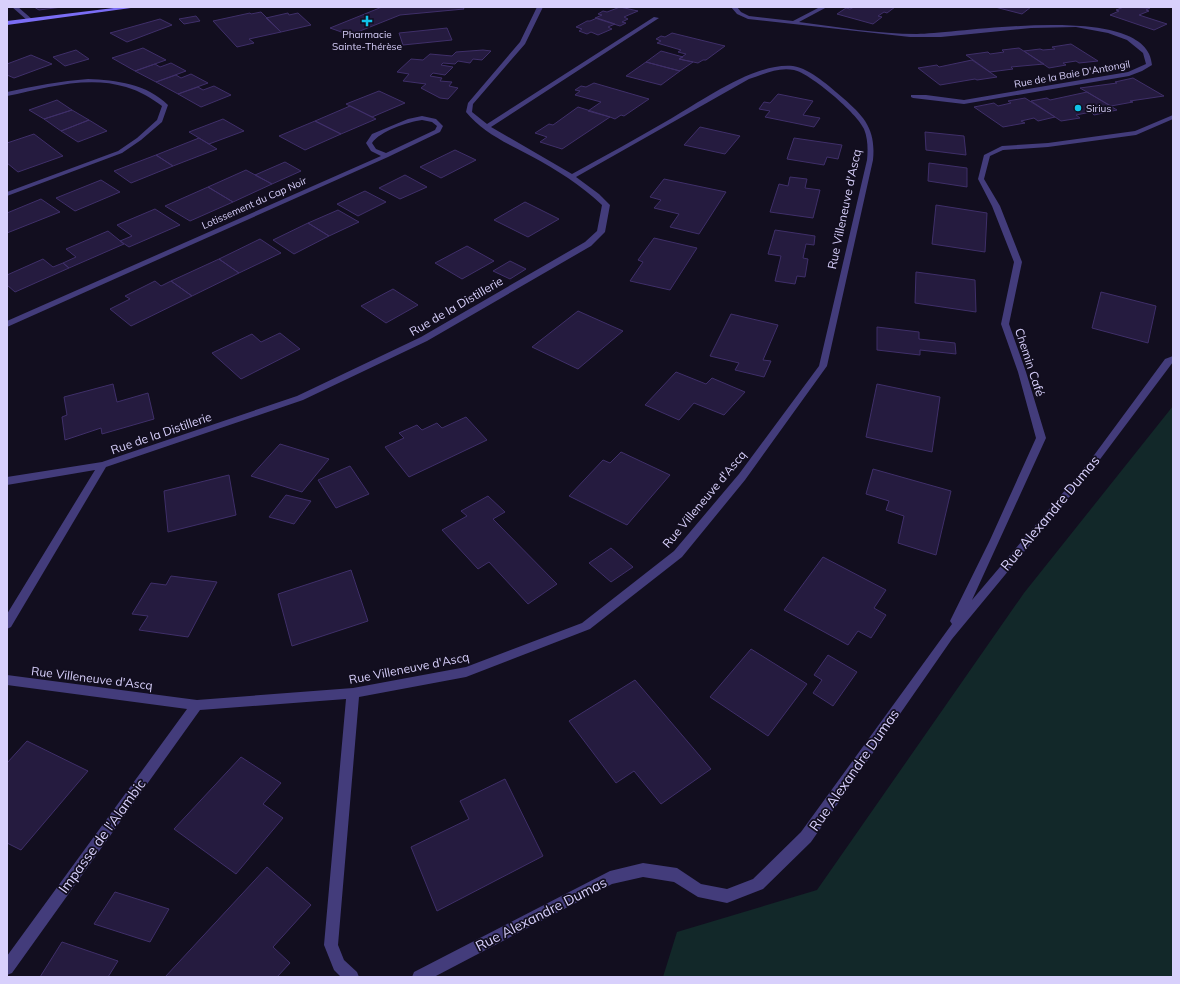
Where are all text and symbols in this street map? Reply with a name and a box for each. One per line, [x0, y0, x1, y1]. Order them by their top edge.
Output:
marker: Pharmacie Sainte-Thérèse [361, 15, 373, 27]
place label: Pharmacie Sainte-Thérèse [332, 28, 402, 53]
street label: Rue de la Baie D'Antongil [1013, 57, 1131, 91]
place label: Sirius [1086, 102, 1111, 115]
marker: Sirius [1073, 103, 1083, 113]
street label: Rue Villeneuve d'Ascq [824, 148, 864, 270]
street label: Lotissement du Cap Noir [200, 174, 309, 232]
street label: Rue de la Distillerie [406, 273, 506, 339]
street label: Chemin Café [1012, 326, 1048, 398]
street label: Rue de la Distillerie [109, 409, 213, 457]
street label: Rue Villeneuve d'Ascq [659, 447, 749, 551]
street label: Rue Alexandre Dumas [996, 452, 1104, 574]
street label: Rue Villeneuve d'Ascq [348, 649, 470, 687]
street label: Rue Villeneuve d'Ascq [30, 663, 154, 693]
street label: Rue Alexandre Dumas [805, 705, 903, 835]
street label: Impasse de l'Alambic [54, 775, 150, 897]
street label: Rue Alexandre Dumas [472, 873, 610, 955]

